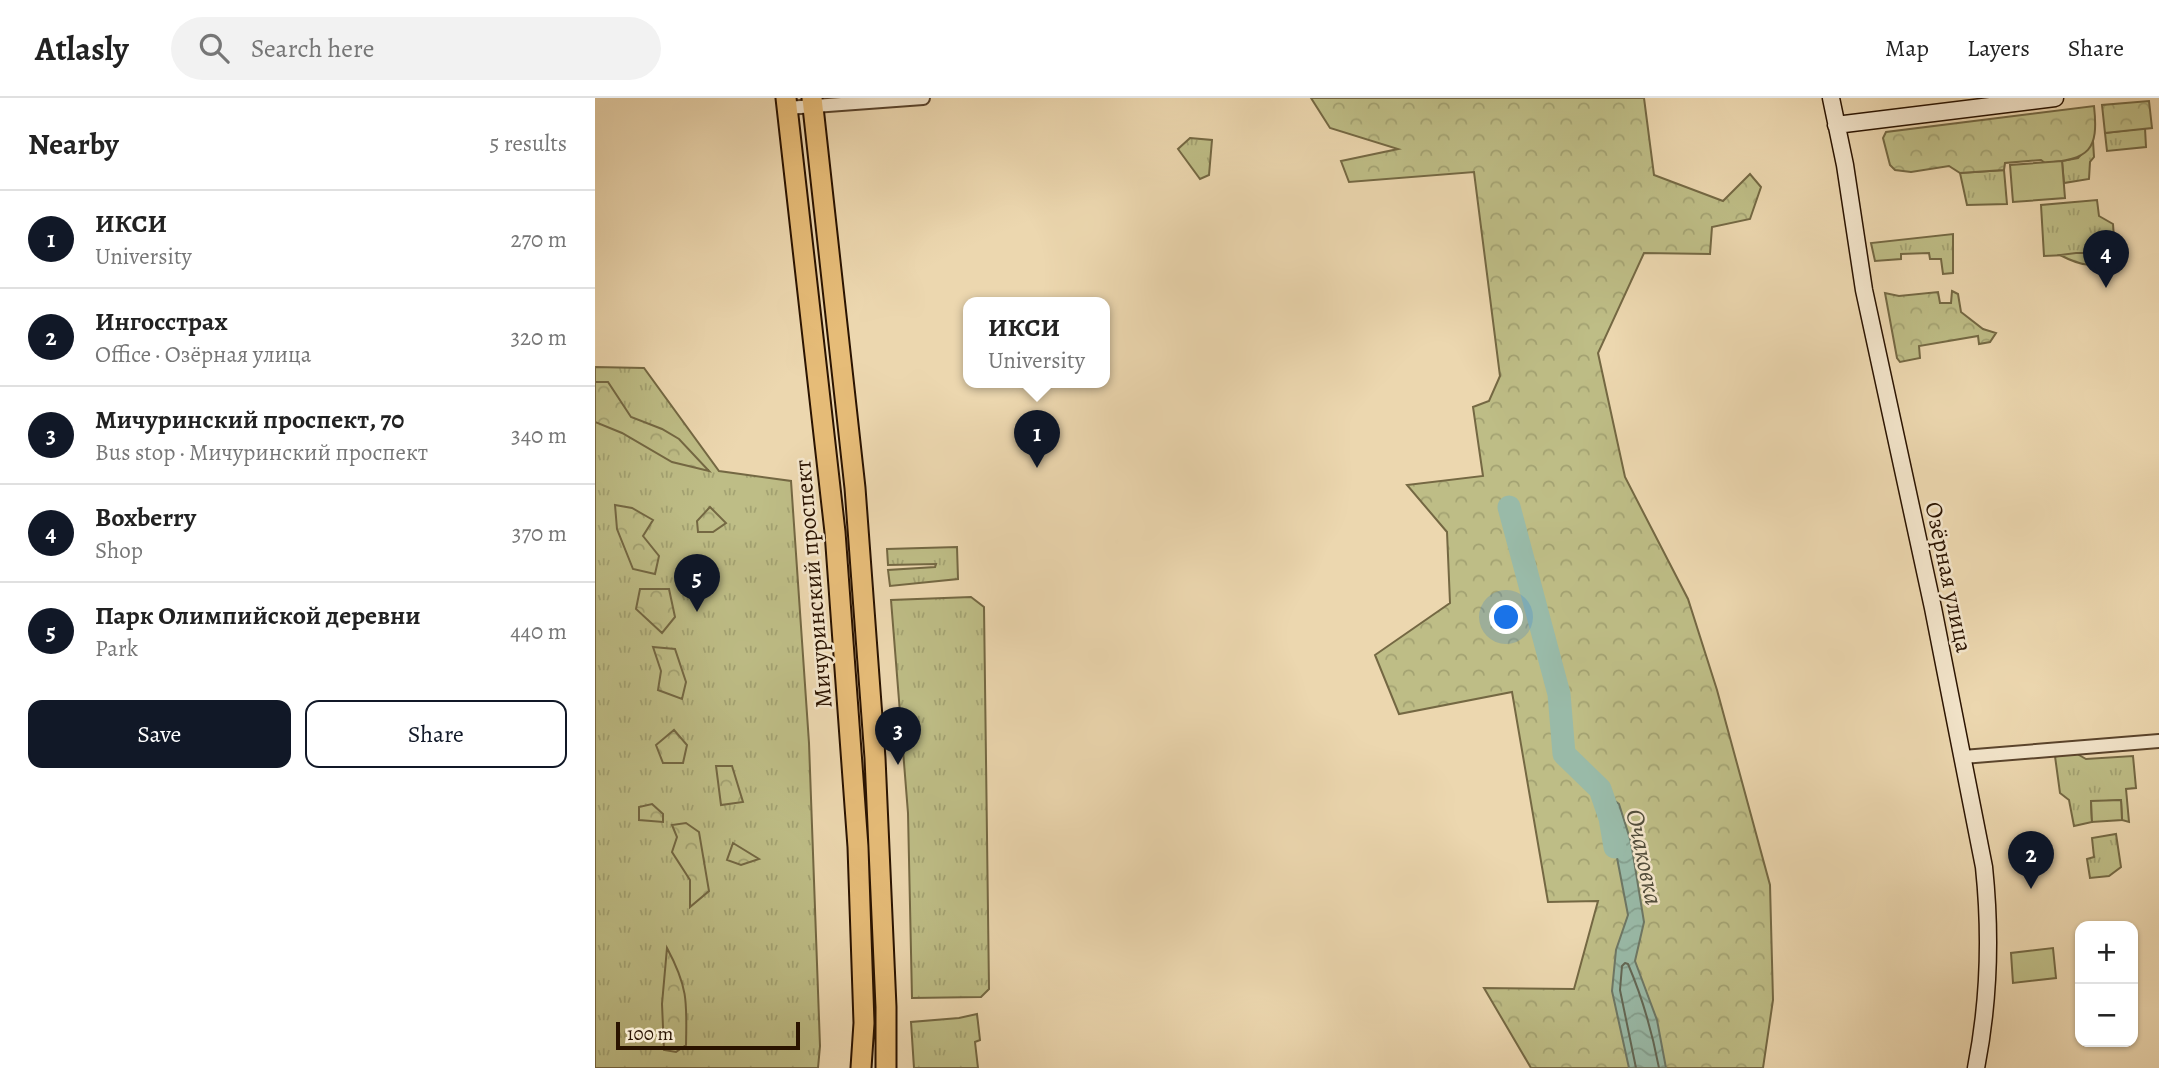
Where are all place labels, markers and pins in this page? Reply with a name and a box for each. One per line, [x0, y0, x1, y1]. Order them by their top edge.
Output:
pin: 4 [2083, 230, 2129, 288]
pin: 1 [1014, 410, 1060, 468]
pin: 5 [674, 554, 720, 612]
pin: 3 [875, 707, 921, 765]
pin: 2 [2008, 831, 2054, 889]

